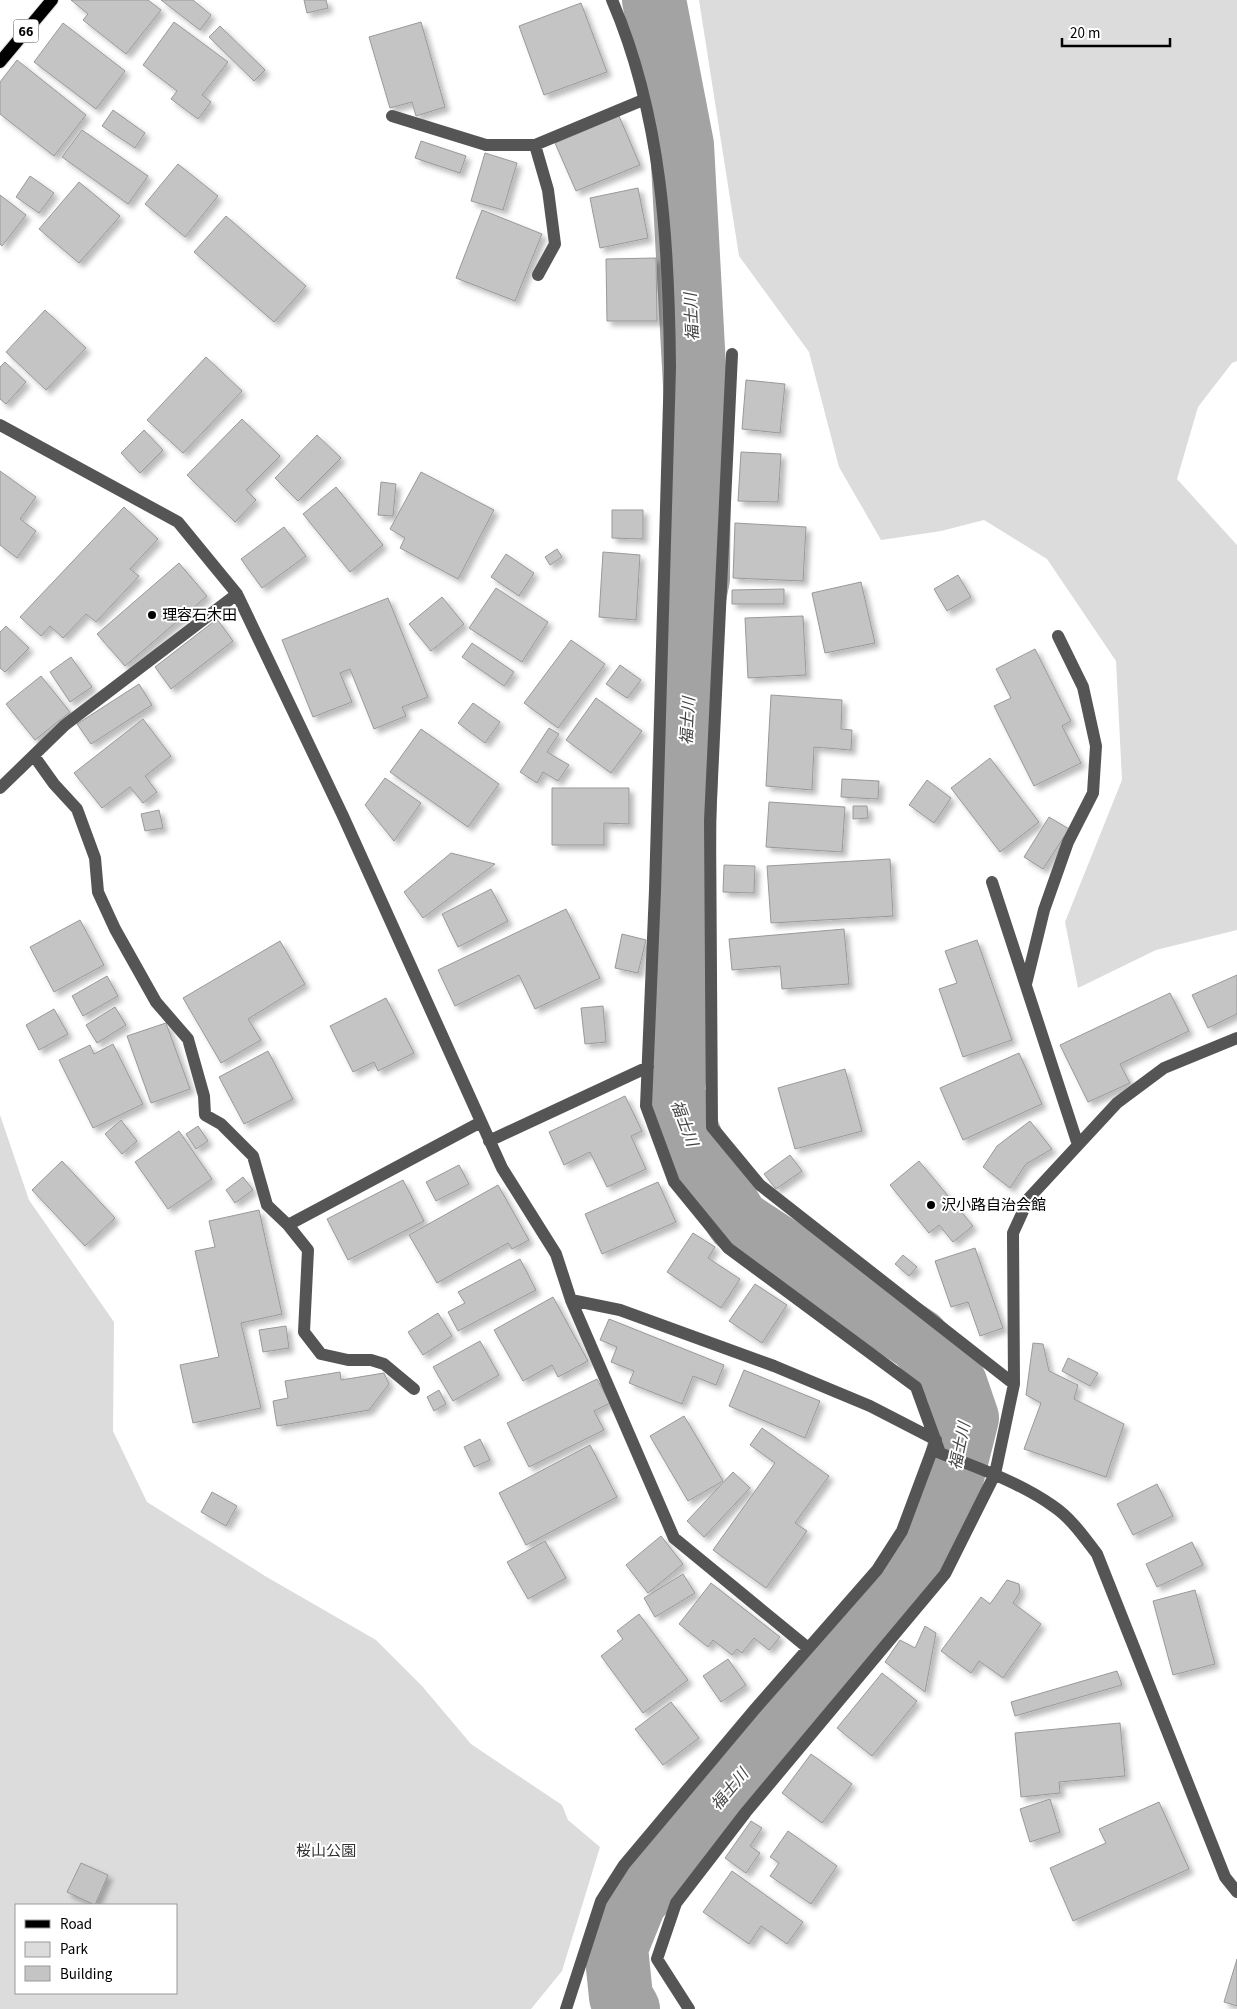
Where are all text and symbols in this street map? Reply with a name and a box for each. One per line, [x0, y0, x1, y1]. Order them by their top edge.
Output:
scale bar [1062, 15, 1170, 47]
road number: 66 [14, 20, 38, 42]
text: 20 m [1070, 23, 1100, 44]
water label: 福士川 [680, 290, 704, 341]
place label: 理容石木田 [162, 605, 237, 626]
marker: 理容石木田 [146, 609, 158, 621]
water label: 福士川 [676, 695, 700, 746]
water label: 福士川 [665, 1097, 704, 1152]
place label: 沢小路自治会館 [941, 1195, 1046, 1216]
marker: 沢小路自治会館 [925, 1199, 937, 1211]
water label: 福士川 [944, 1418, 976, 1472]
water label: 福士川 [706, 1763, 755, 1815]
park label: 桜山公園 [296, 1841, 356, 1862]
legend [15, 1904, 178, 1994]
text: Road [60, 1914, 92, 1935]
text: Park [60, 1939, 89, 1960]
text: Building [60, 1964, 113, 1985]

